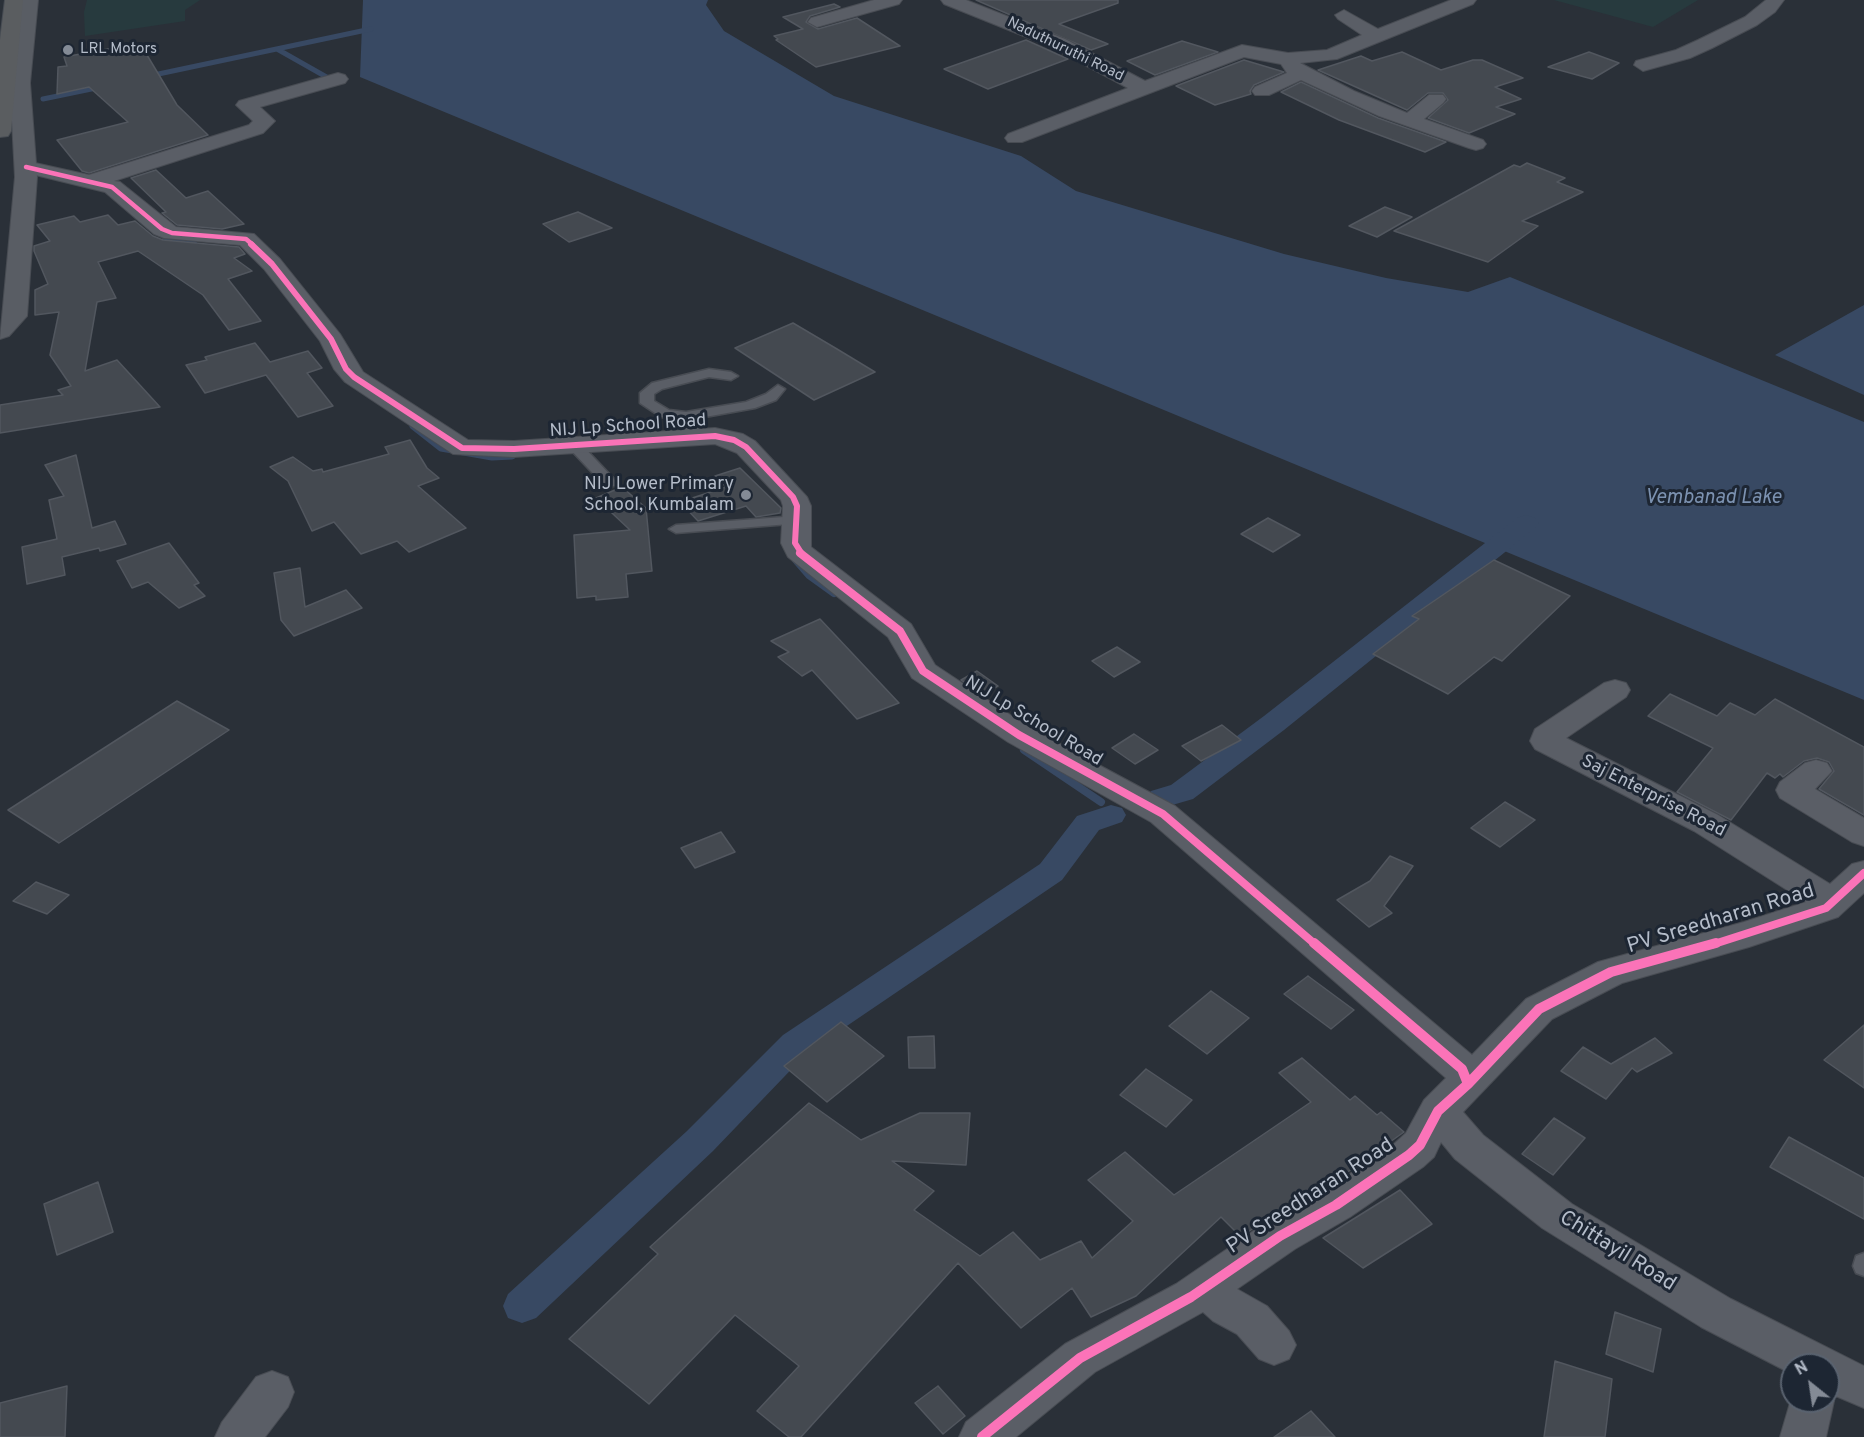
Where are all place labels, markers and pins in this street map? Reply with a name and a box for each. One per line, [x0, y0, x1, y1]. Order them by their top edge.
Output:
place label: LRL Motors [80, 41, 157, 59]
marker: LRL Motors [61, 43, 75, 57]
place label: NIJ Lower Primary School, Kumbalam [584, 474, 734, 516]
marker: NIJ Lower Primary School, Kumbalam [739, 488, 753, 502]

